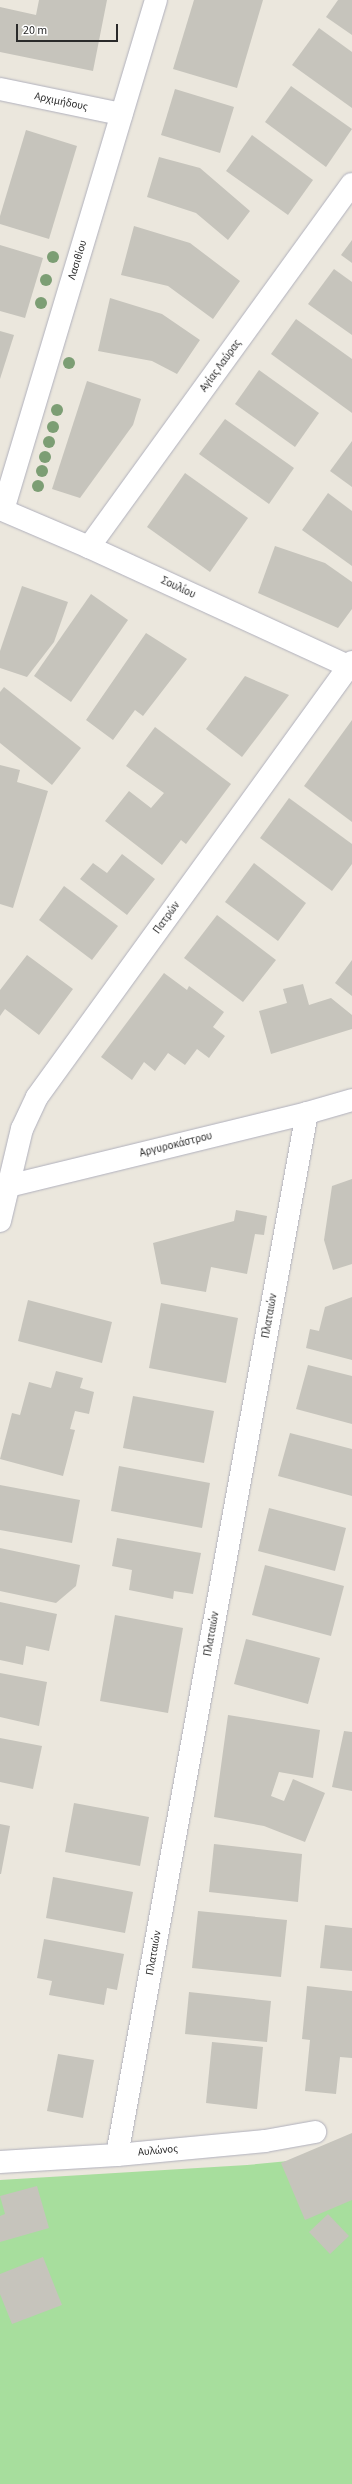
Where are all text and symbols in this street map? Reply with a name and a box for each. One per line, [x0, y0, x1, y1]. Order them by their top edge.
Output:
scale bar [18, 16, 120, 42]
text: 20 m [23, 22, 47, 39]
street label: Αρχιμήδους [33, 90, 89, 114]
street label: Λασιθίου [66, 239, 90, 281]
street label: Αγίας Λαύρας [198, 337, 244, 395]
street label: Σουλίου [159, 574, 197, 602]
street label: Πατρών [151, 899, 183, 937]
street label: Αργυροκάστρου [138, 1130, 214, 1160]
street label: Πλαταιών [260, 1293, 280, 1339]
street label: Πλαταιών [202, 1611, 222, 1657]
street label: Πλαταιών [144, 1930, 164, 1976]
street label: Αυλώνος [137, 2143, 179, 2159]

